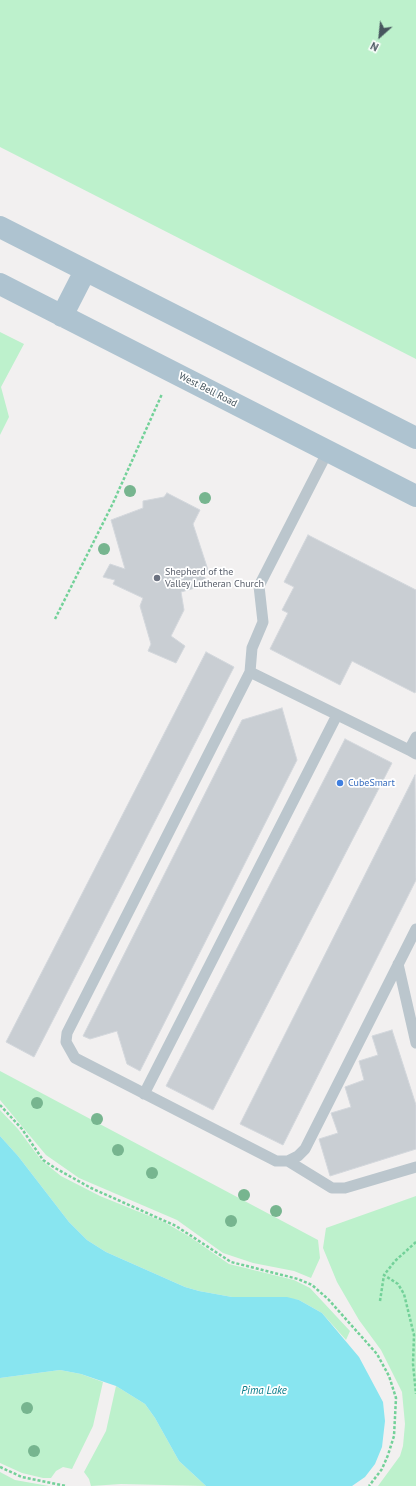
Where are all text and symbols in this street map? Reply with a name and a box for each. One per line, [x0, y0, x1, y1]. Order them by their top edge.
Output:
north arrow [360, 16, 400, 56]
text: N [368, 39, 381, 55]
street label: West Bell Road [177, 370, 239, 410]
place label: Shepherd of the Valley Lutheran Church [165, 566, 264, 590]
marker: Shepherd of the Valley Lutheran Church [152, 573, 162, 583]
place label: CubeSmart [348, 777, 395, 789]
marker: CubeSmart [335, 778, 345, 788]
water label: Pima Lake [241, 1384, 287, 1398]

